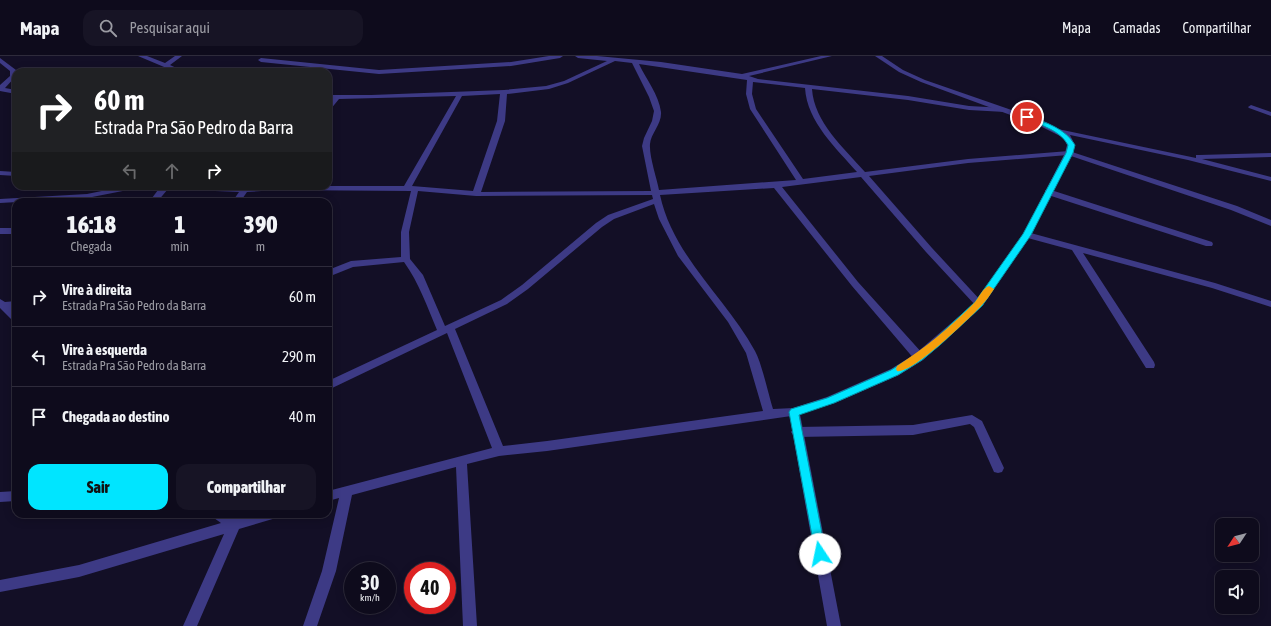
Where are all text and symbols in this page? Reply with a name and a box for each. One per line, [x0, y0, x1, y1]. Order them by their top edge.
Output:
search box [83, 10, 363, 46]
text: Mapa [20, 17, 59, 39]
icon: search [97, 17, 119, 39]
text: Pesquisar aqui [129, 19, 210, 36]
text: Mapa [1062, 20, 1091, 36]
text: Camadas [1113, 20, 1161, 36]
text: Compartilhar [1183, 20, 1251, 36]
icon: right [28, 84, 80, 136]
text: 60 m [94, 84, 144, 116]
pin [1010, 100, 1044, 134]
icon: arrive [1016, 106, 1038, 128]
text: Estrada Pra São Pedro da Barra [94, 117, 294, 138]
icon: left [119, 160, 141, 182]
icon: ahead [161, 160, 183, 182]
icon: right [203, 160, 225, 182]
text: 16:18 [67, 211, 116, 238]
text: 1 [174, 211, 185, 238]
text: 390 [244, 211, 277, 238]
text: Chegada [70, 239, 112, 254]
text: min [170, 239, 189, 254]
text: m [256, 239, 265, 254]
text: Vire à direita [62, 281, 132, 298]
icon: right [28, 286, 50, 308]
text: 60 m [289, 288, 316, 305]
text: Estrada Pra São Pedro da Barra [62, 298, 206, 313]
text: Vire à esquerda [62, 341, 147, 358]
icon: left [28, 346, 50, 368]
text: 290 m [282, 348, 316, 365]
text: Estrada Pra São Pedro da Barra [62, 358, 206, 373]
icon: arrive [28, 406, 50, 428]
text: Chegada ao destino [62, 408, 170, 425]
text: 40 m [289, 408, 316, 425]
button: Sair [28, 464, 168, 510]
button: Compartilhar [176, 464, 316, 510]
north arrow [1215, 518, 1259, 562]
map controls [1215, 518, 1259, 614]
position arrow [799, 533, 841, 575]
speed limit sign: 40 [404, 562, 456, 614]
button: sound [1215, 570, 1259, 614]
text: 30 [361, 571, 379, 594]
text: km/h [360, 592, 380, 603]

